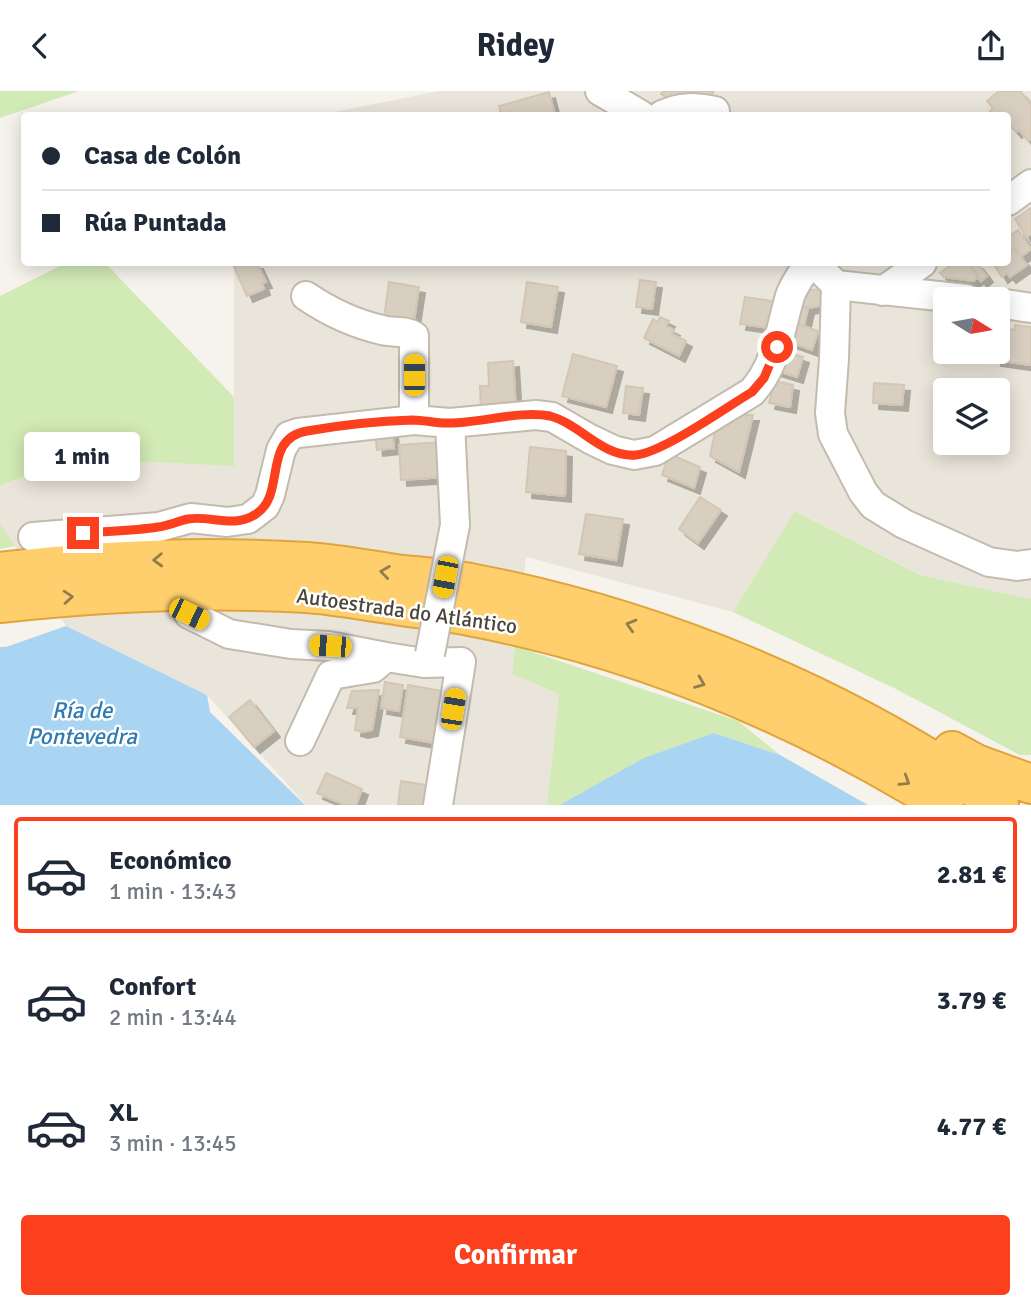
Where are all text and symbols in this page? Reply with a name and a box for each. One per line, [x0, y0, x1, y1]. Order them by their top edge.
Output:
text: Ridey [476, 26, 555, 65]
icon: back [21, 27, 59, 65]
icon: share [972, 27, 1010, 65]
text: Casa de Colón [84, 140, 241, 172]
text: Rúa Puntada [84, 207, 227, 239]
north arrow [933, 287, 1010, 364]
map controls [933, 287, 1010, 455]
route start [761, 331, 793, 363]
car [404, 354, 425, 396]
button: layers [933, 378, 1010, 455]
callout: 1 min [25, 431, 141, 481]
text: 1 min [54, 442, 110, 471]
route end [67, 517, 99, 549]
one-way arrow [153, 553, 164, 568]
car [431, 554, 460, 600]
one-way arrow [379, 565, 391, 580]
street label: Autoestrada do Atlántico [295, 583, 519, 639]
one-way arrow [63, 589, 74, 604]
car [166, 595, 213, 633]
one-way arrow [625, 619, 637, 634]
car [309, 634, 352, 658]
one-way arrow [694, 674, 706, 688]
car [440, 687, 467, 731]
water label: Ría de Pontevedra [27, 696, 138, 751]
one-way arrow [897, 772, 910, 785]
icon: car [25, 844, 88, 907]
text: Económico [109, 845, 232, 877]
text: 2.81 € [937, 859, 1006, 891]
text: 1 min · 13:43 [109, 877, 237, 906]
icon: car [25, 970, 88, 1033]
text: Confort [109, 971, 196, 1003]
text: 3.79 € [937, 985, 1006, 1017]
text: 2 min · 13:44 [109, 1003, 237, 1032]
icon: car [25, 1096, 88, 1159]
text: XL [109, 1097, 139, 1129]
text: 4.77 € [937, 1111, 1006, 1143]
text: 3 min · 13:45 [109, 1129, 237, 1158]
button: Confirmar [21, 1215, 1010, 1295]

